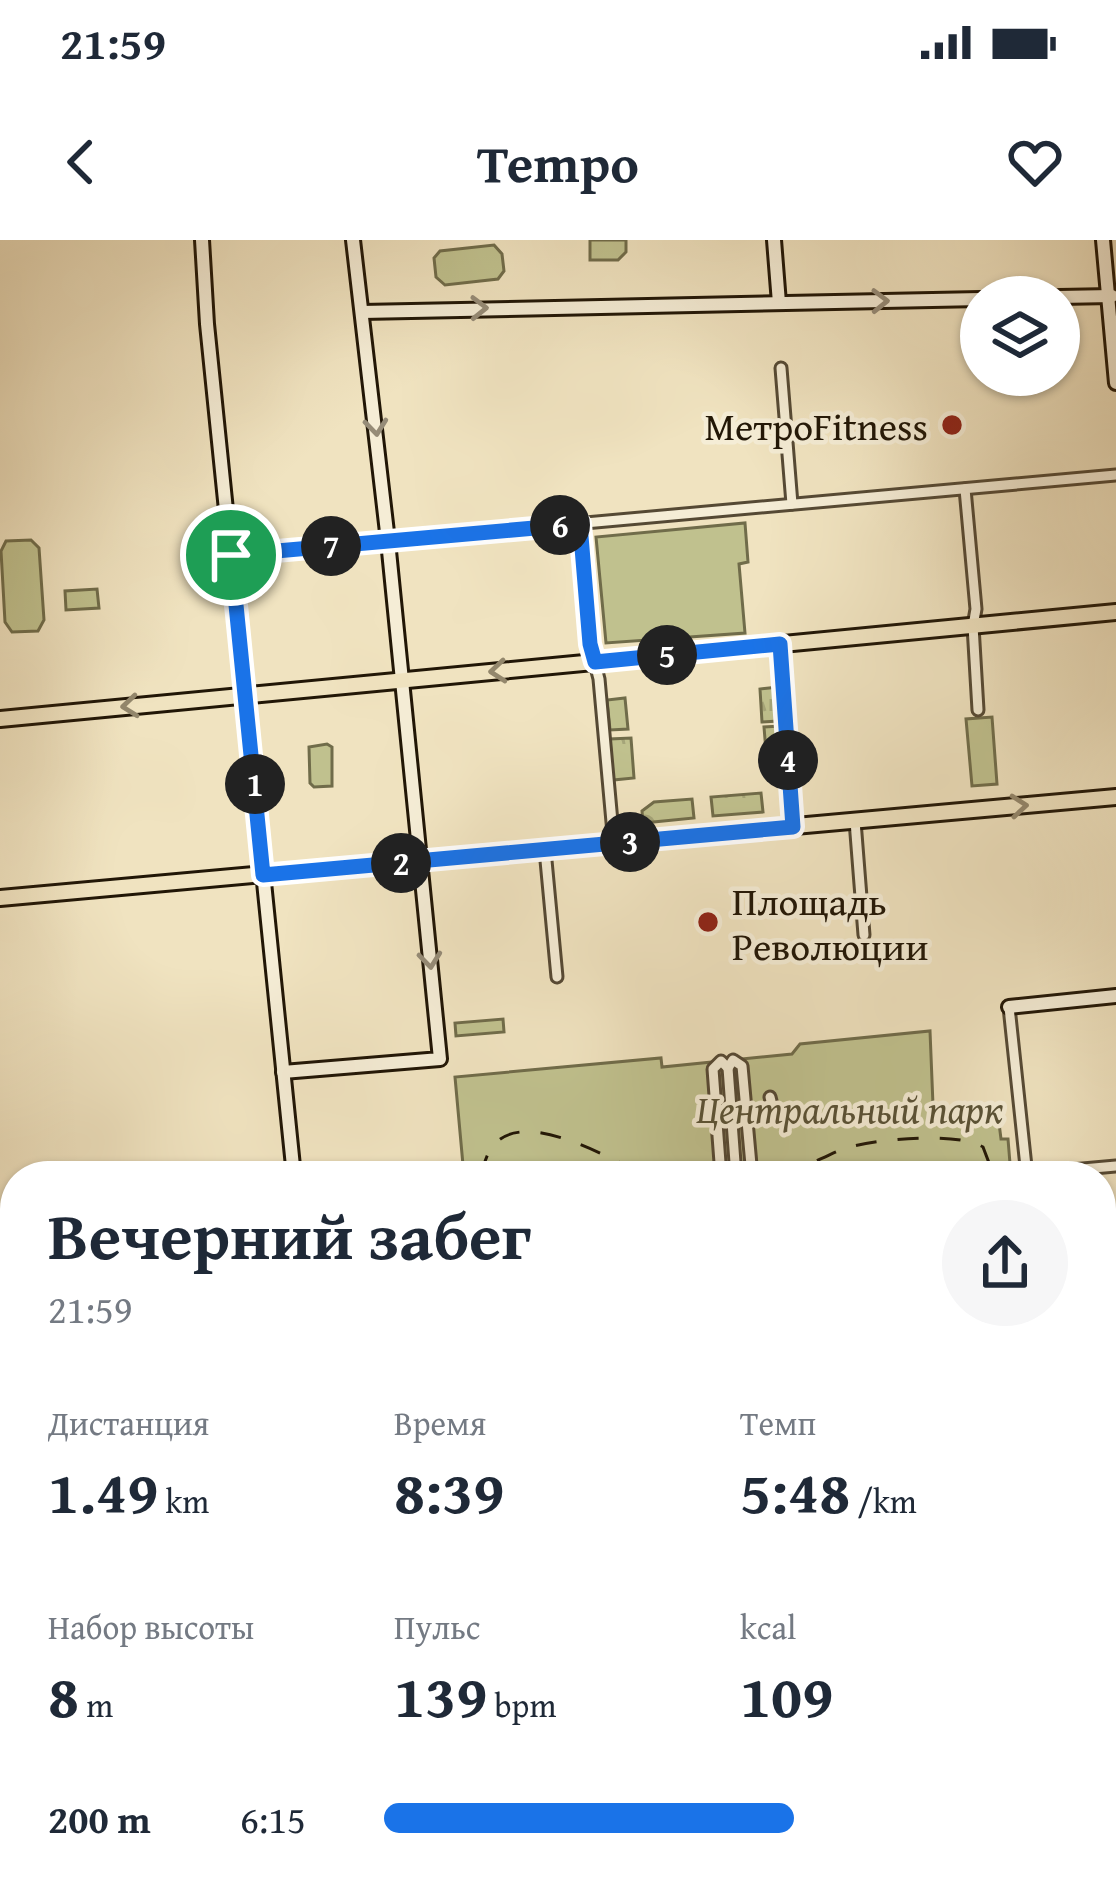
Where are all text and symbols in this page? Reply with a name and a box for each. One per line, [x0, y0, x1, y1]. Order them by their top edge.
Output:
text: 21:59 [60, 10, 166, 75]
text: Tempo [477, 123, 639, 202]
icon: back [48, 129, 114, 195]
icon: heart [1002, 129, 1068, 195]
map controls [960, 276, 1080, 396]
button: layers [960, 276, 1080, 396]
one-way arrow [871, 289, 890, 315]
one-way arrow [470, 296, 489, 322]
place label: МетроFitness [704, 397, 928, 454]
marker: МетроFitness [939, 412, 965, 438]
one-way arrow [362, 417, 388, 436]
pin: 6 [530, 495, 590, 555]
text: 6 [551, 501, 569, 549]
pin [180, 504, 282, 606]
pin: 7 [301, 516, 361, 576]
icon: arrive [198, 522, 264, 588]
text: 7 [322, 522, 340, 570]
pin: 5 [637, 625, 697, 685]
text: 5 [658, 631, 676, 679]
one-way arrow [489, 658, 508, 683]
one-way arrow [120, 693, 139, 718]
pin: 4 [758, 730, 818, 790]
text: 4 [779, 736, 797, 784]
pin: 1 [225, 754, 285, 814]
text: 1 [246, 760, 264, 808]
one-way arrow [1010, 794, 1029, 819]
pin: 3 [600, 812, 660, 872]
text: 3 [621, 818, 639, 866]
pin: 2 [371, 833, 431, 893]
text: 2 [392, 839, 410, 887]
place label: Площадь Революции [732, 872, 928, 974]
marker: Площадь Революции [695, 909, 721, 935]
one-way arrow [416, 950, 442, 970]
park label: Центральный парк [696, 1080, 1004, 1137]
text: Вечерний забег [48, 1186, 531, 1283]
button: share [942, 1200, 1068, 1326]
text: 21:59 [48, 1280, 133, 1337]
text: Дистанция [48, 1399, 209, 1447]
text: Время [394, 1399, 486, 1447]
text: Темп [740, 1399, 816, 1447]
text: 1.49 [48, 1447, 158, 1535]
text: 8:39 [394, 1447, 504, 1535]
text: 5:48 [740, 1447, 850, 1535]
text: km [158, 1477, 209, 1525]
text: /km [850, 1477, 917, 1525]
text: Набор высоты [48, 1603, 254, 1651]
text: Пульс [394, 1603, 480, 1651]
text: kcal [740, 1603, 796, 1651]
text: 8 [48, 1651, 79, 1739]
text: 139 [394, 1651, 487, 1739]
text: 109 [740, 1651, 833, 1739]
text: m [79, 1681, 113, 1729]
text: bpm [487, 1681, 556, 1729]
text: 200 m [48, 1790, 151, 1847]
text: 6:15 [240, 1790, 306, 1847]

